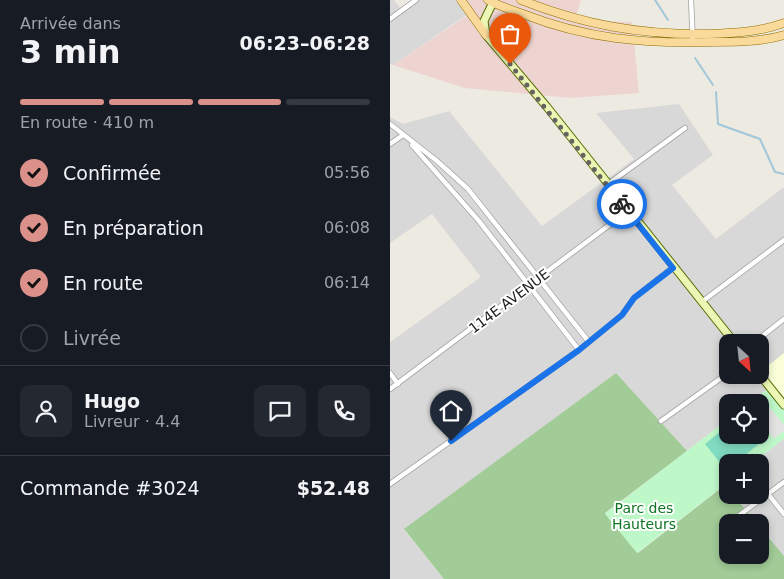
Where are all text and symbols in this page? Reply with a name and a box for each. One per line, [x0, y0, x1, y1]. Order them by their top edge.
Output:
pin [489, 13, 531, 64]
text: Arrivée dans [20, 14, 121, 33]
icon: bag [496, 20, 524, 48]
text: 06:23–06:28 [240, 32, 370, 54]
text: 3 min [20, 33, 121, 71]
text: En route · 410 m [20, 113, 154, 132]
icon: check [20, 159, 48, 187]
text: Confirmée [63, 162, 161, 184]
text: 05:56 [324, 163, 370, 182]
courier [597, 179, 647, 229]
icon: bike [608, 190, 636, 218]
icon: check [20, 214, 48, 242]
text: En préparation [63, 217, 204, 239]
text: 06:08 [324, 218, 370, 237]
street label: 114E AVENUE [466, 266, 552, 336]
icon: check [20, 269, 48, 297]
text: En route [63, 272, 143, 294]
text: 06:14 [324, 273, 370, 292]
text: Livrée [63, 327, 121, 349]
north arrow [719, 334, 769, 384]
map controls [719, 334, 769, 564]
button: person [20, 385, 72, 437]
button: chat [254, 385, 306, 437]
button: phone [318, 385, 370, 437]
text: Hugo [84, 390, 140, 412]
pin [430, 390, 472, 441]
button: locate [719, 394, 769, 444]
icon: home [437, 397, 465, 425]
text: Livreur · 4.4 [84, 412, 180, 431]
button: + [719, 454, 769, 504]
text: Commande #3024 [20, 477, 200, 499]
text: $52.48 [297, 477, 370, 499]
park label: Parc des Hauteurs [612, 500, 676, 532]
button: − [719, 514, 769, 564]

